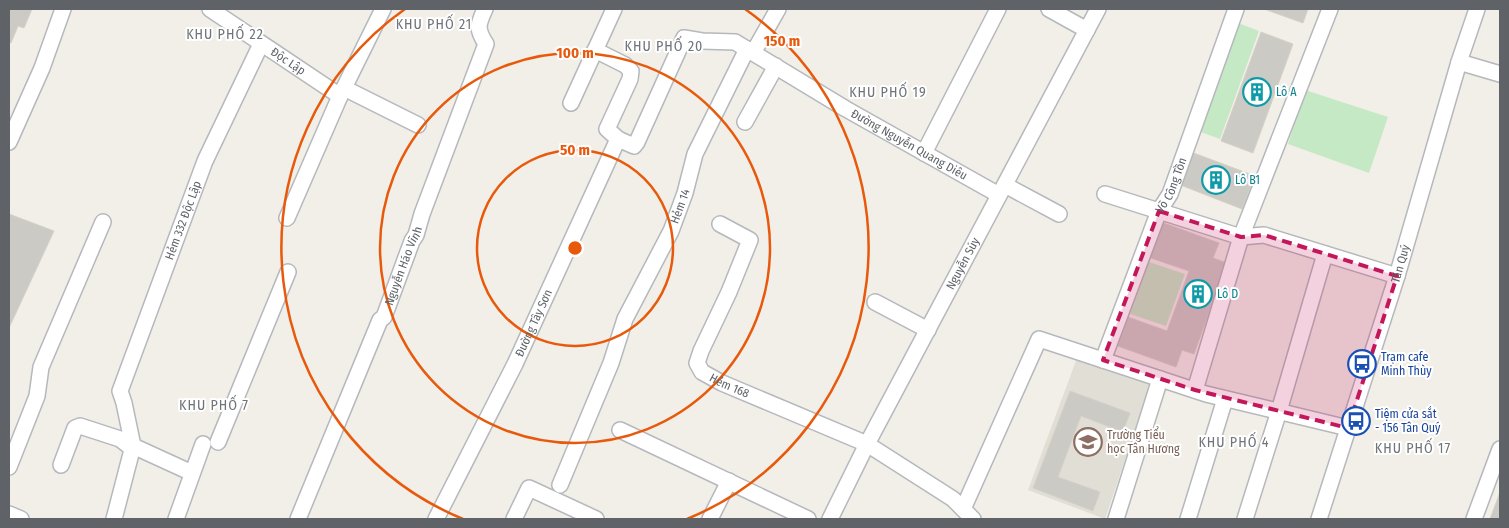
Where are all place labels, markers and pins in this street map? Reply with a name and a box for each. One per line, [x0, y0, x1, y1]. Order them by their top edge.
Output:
building icon: Lô A [1242, 77, 1272, 107]
place label: Lô A [1276, 85, 1297, 99]
building icon: Lô B1 [1201, 165, 1231, 195]
place label: Lô B1 [1235, 173, 1260, 187]
centre of rings [566, 239, 584, 257]
building icon: Lô D [1183, 279, 1213, 309]
place label: Lô D [1217, 287, 1238, 301]
bus stop icon: Trạm cafe Minh Thùy [1347, 349, 1377, 379]
place label: Trạm cafe Minh Thùy [1381, 350, 1432, 378]
place label: Tiệm cửa sắt - 156 Tân Quý [1375, 405, 1441, 435]
bus stop icon: Tiệm cửa sắt - 156 Tân Quý [1341, 406, 1371, 436]
place label: Trường Tiểu học Tân Hương [1107, 426, 1180, 456]
school or university icon: Trường Tiểu học Tân Hương [1073, 427, 1103, 457]

